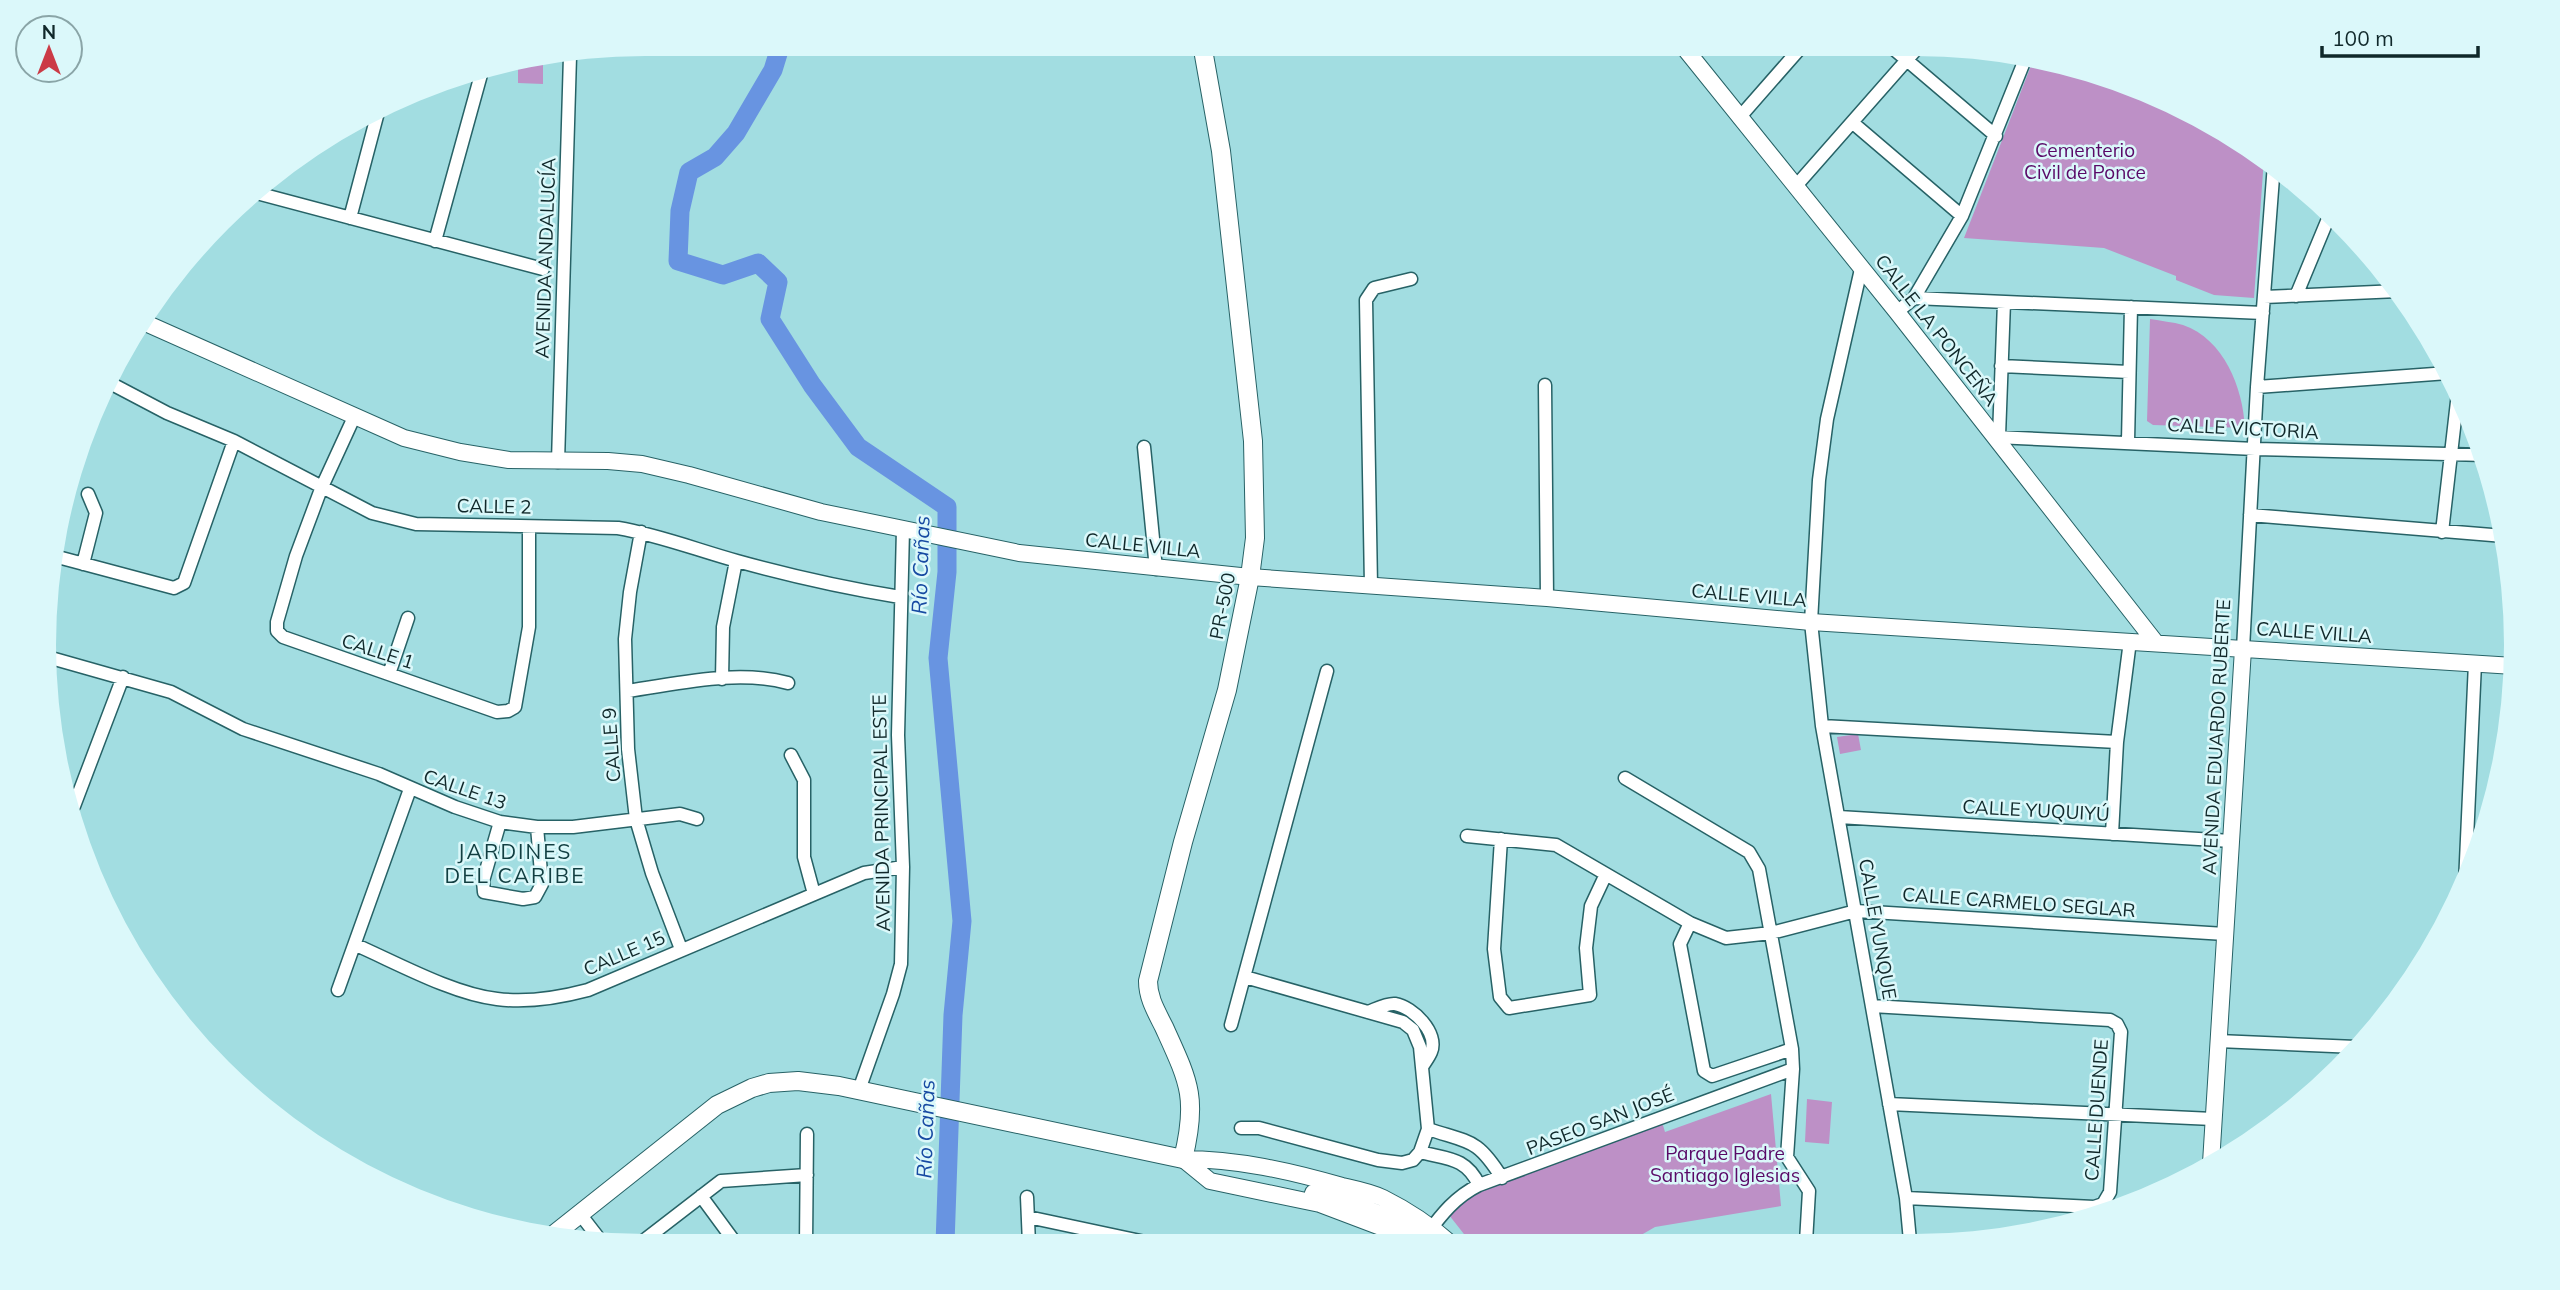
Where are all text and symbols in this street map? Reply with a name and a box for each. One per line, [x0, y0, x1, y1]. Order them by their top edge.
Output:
north arrow [14, 14, 84, 84]
scale bar [2322, 14, 2478, 58]
text: N [42, 20, 56, 44]
text: 100 m [2332, 25, 2394, 51]
park label: Cementerio Civil de Ponce [2024, 138, 2146, 184]
street label: AVENIDA ANDALUCÍA [529, 157, 561, 359]
street label: CALLE LA PONCEÑA [1870, 249, 2004, 411]
street label: CALLE VICTORIA [2167, 412, 2319, 444]
street label: CALLE 2 [456, 493, 532, 519]
water label: Río Cañas [905, 515, 935, 615]
street label: CALLE VILLA [1084, 527, 1202, 563]
street label: PR-500 [1204, 571, 1240, 641]
street label: CALLE VILLA [1690, 578, 1808, 612]
street label: AVENIDA EDUARDO RUBERTE [2197, 599, 2235, 875]
street label: CALLE VILLA [2255, 616, 2373, 648]
street label: CALLE 1 [339, 628, 417, 674]
street label: AVENIDA PRINCIPAL ESTE [867, 694, 895, 932]
street label: CALLE 9 [596, 707, 626, 783]
street label: CALLE 13 [420, 764, 510, 814]
street label: CALLE YUQUIYÚ [1962, 794, 2110, 826]
district label: JARDINES DEL CARIBE [445, 838, 586, 888]
street label: CALLE YUNQUE [1854, 857, 1902, 1001]
street label: CALLE CARMELO SEGLAR [1901, 882, 2137, 922]
street label: CALLE 15 [580, 925, 668, 981]
street label: CALLE DUENDE [2079, 1038, 2113, 1182]
water label: Río Cañas [910, 1079, 940, 1179]
street label: PASEO SAN JOSÉ [1523, 1082, 1677, 1160]
park label: Parque Padre Santiago Iglesias [1650, 1141, 1800, 1187]

